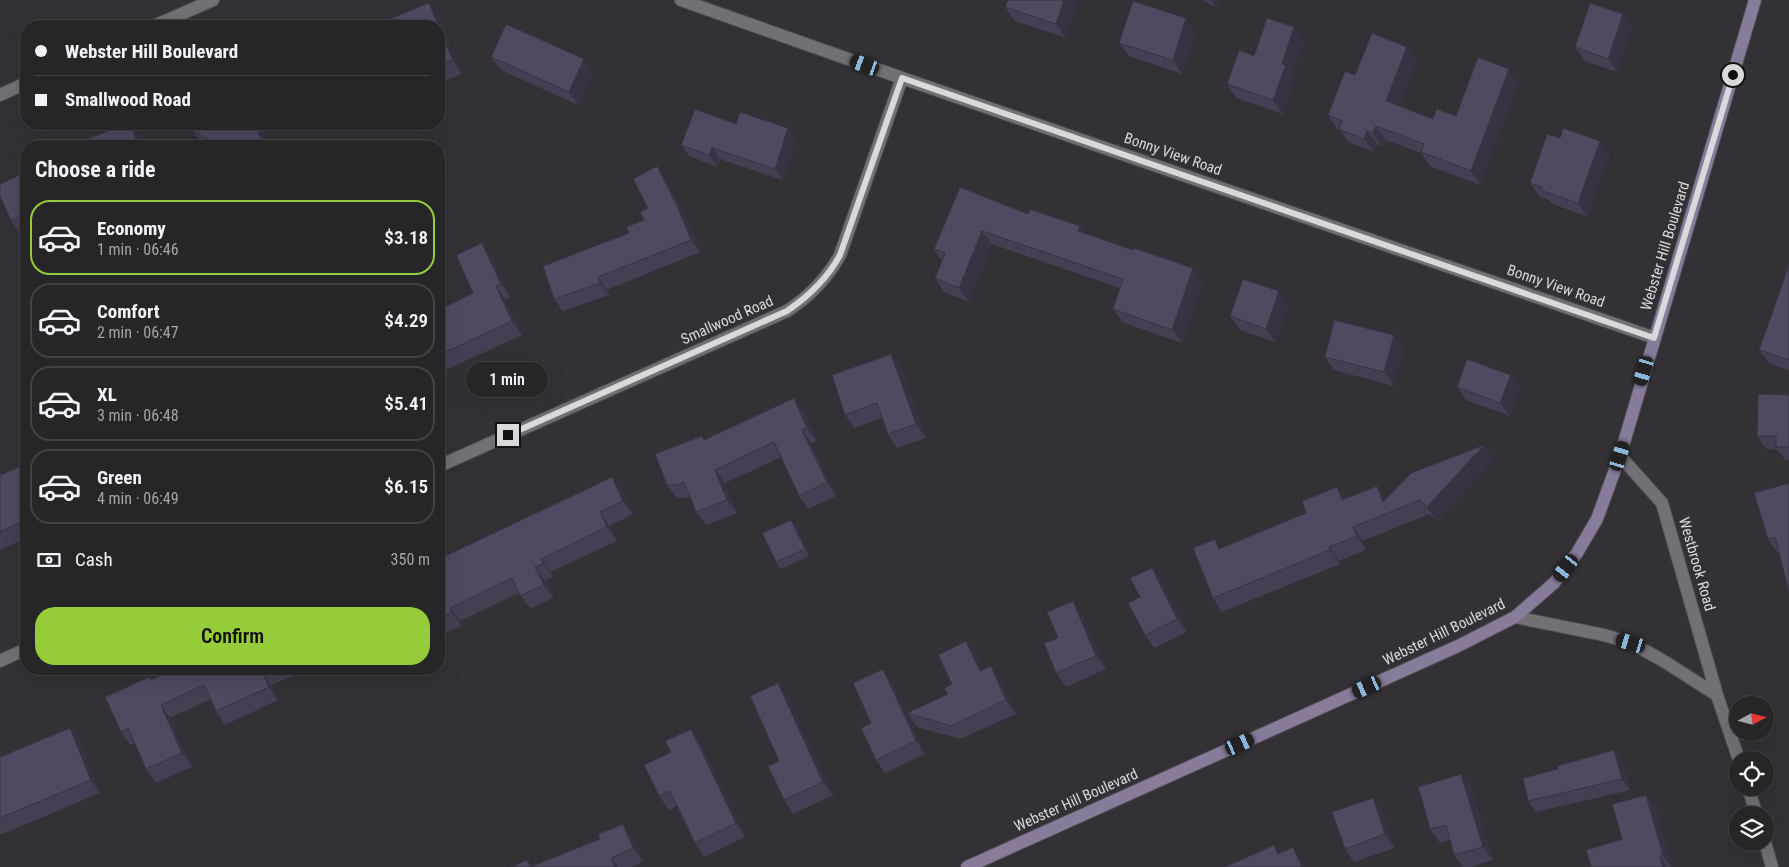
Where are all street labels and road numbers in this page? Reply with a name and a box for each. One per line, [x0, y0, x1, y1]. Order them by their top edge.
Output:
street label: Bonny View Road [1122, 129, 1224, 179]
street label: Webster Hill Boulevard [1637, 179, 1693, 313]
street label: Bonny View Road [1505, 261, 1607, 311]
street label: Smallwood Road [678, 292, 776, 348]
street label: Westbrook Road [1675, 515, 1719, 613]
street label: Webster Hill Boulevard [1380, 595, 1508, 669]
street label: Webster Hill Boulevard [1011, 765, 1141, 835]

